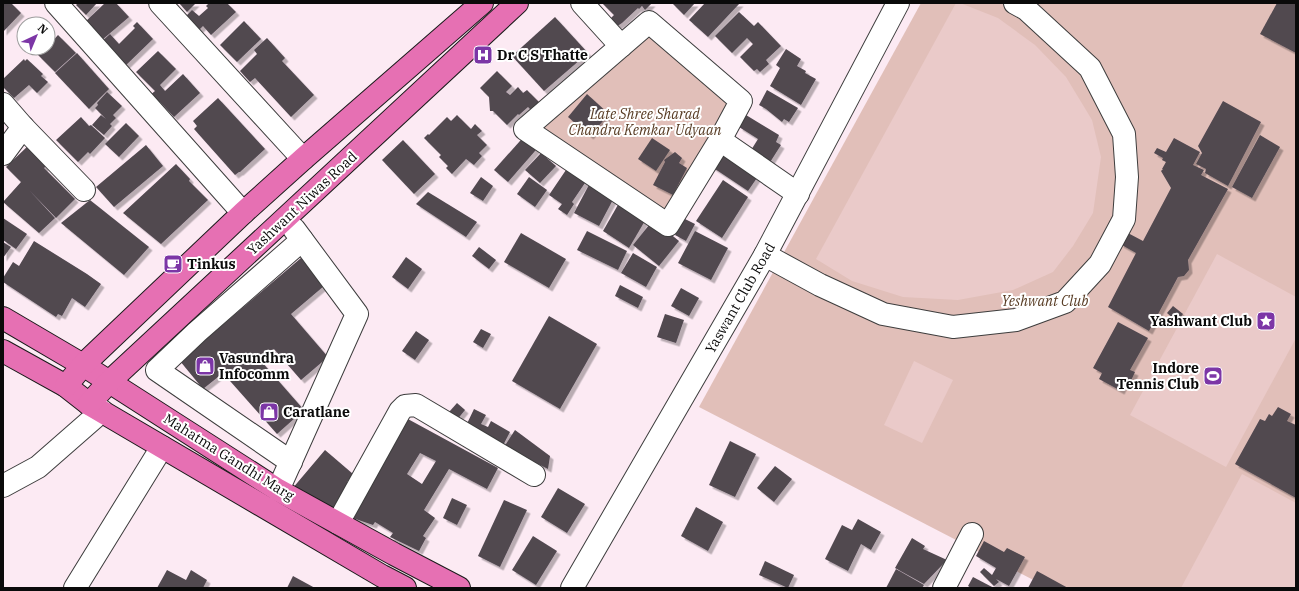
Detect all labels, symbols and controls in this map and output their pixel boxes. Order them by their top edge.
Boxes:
north arrow [16,16,56,56]
text: N [35,21,51,37]
hospital icon: Dr C S Thatte [472,44,494,66]
place label: Dr C S Thatte [497,46,588,64]
park label: Late Shree Sharad Chandra Kemkar Udyaan [568,105,722,139]
street label: Yashwant Niwas Road [243,147,361,259]
street label: Yaswant Club Road [701,239,779,357]
cafe icon: Tinkus [162,253,184,275]
place label: Tinkus [187,255,236,273]
park label: Yeshwant Club [1002,292,1088,310]
place icon: Yashwant Club [1255,310,1277,332]
place label: Yashwant Club [1150,312,1252,330]
place label: Vasundhra Infocomm [219,349,294,383]
shop icon: Vasundhra Infocomm [194,355,216,377]
place label: Indore Tennis Club [1116,359,1199,393]
sports icon: Indore Tennis Club [1202,365,1224,387]
shop icon: Caratlane [258,401,280,423]
place label: Caratlane [283,403,350,421]
street label: Mahatma Gandhi Marg [160,409,298,505]

